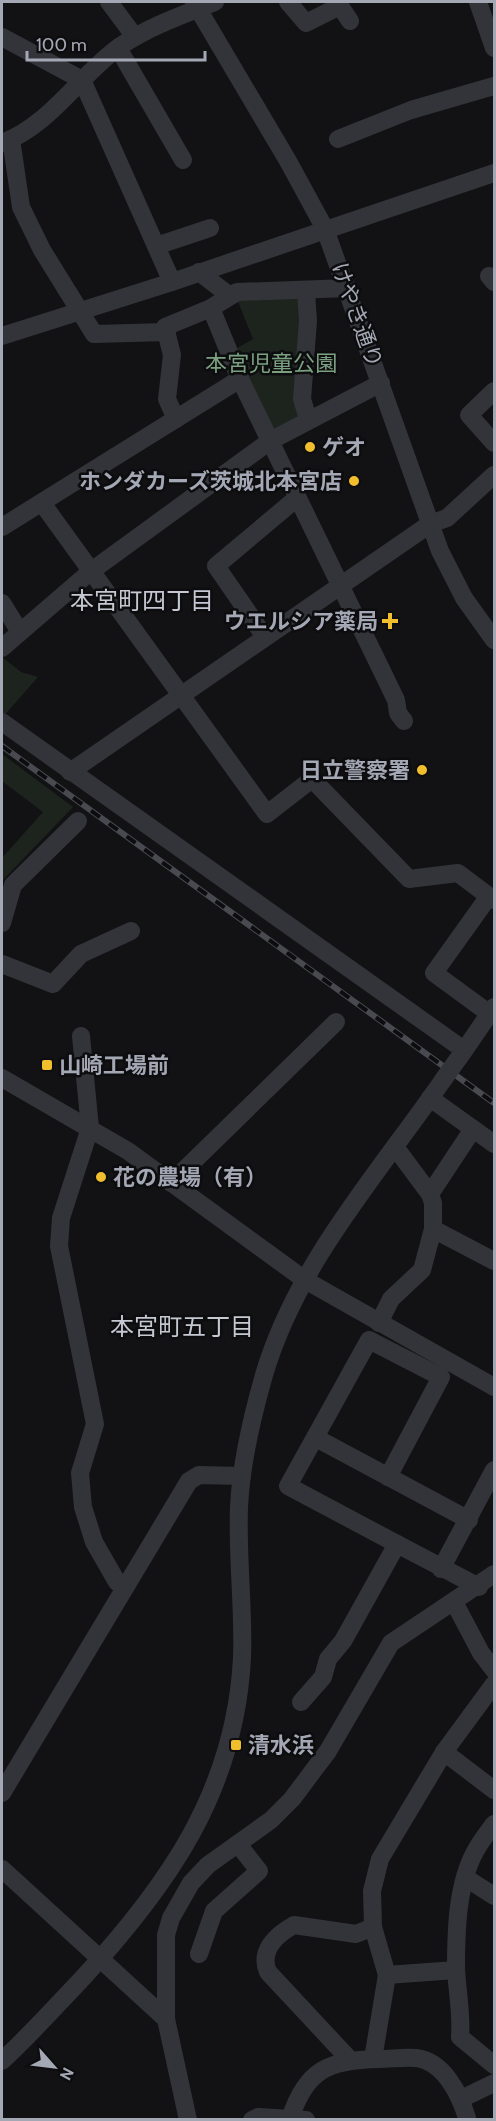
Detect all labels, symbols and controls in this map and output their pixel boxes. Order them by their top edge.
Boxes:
scale bar [27,24,206,62]
text: 100 m [36,34,87,56]
street label: けやき通り [326,259,388,371]
park label: 本宮児童公園 [205,350,337,377]
place label: ゲオ [322,434,366,461]
marker: ゲオ [303,440,317,454]
place label: ホンダカーズ茨城北本宮店 [79,468,342,495]
marker: ホンダカーズ茨城北本宮店 [347,474,361,488]
district label: 本宮町四丁目 [70,586,214,615]
place label: ウエルシア薬局 [224,608,378,635]
marker: ウエルシア薬局 [383,614,397,628]
place label: 日立警察署 [300,757,410,784]
marker: 日立警察署 [415,763,429,777]
place label: 山崎工場前 [59,1052,169,1079]
marker: 山崎工場前 [40,1058,54,1072]
place label: 花の農場（有） [113,1164,267,1191]
marker: 花の農場（有） [94,1170,108,1184]
district label: 本宮町五丁目 [110,1312,254,1341]
place label: 清水浜 [248,1732,314,1759]
marker: 清水浜 [229,1738,243,1752]
north arrow [24,2037,84,2097]
text: N [56,2064,78,2083]

